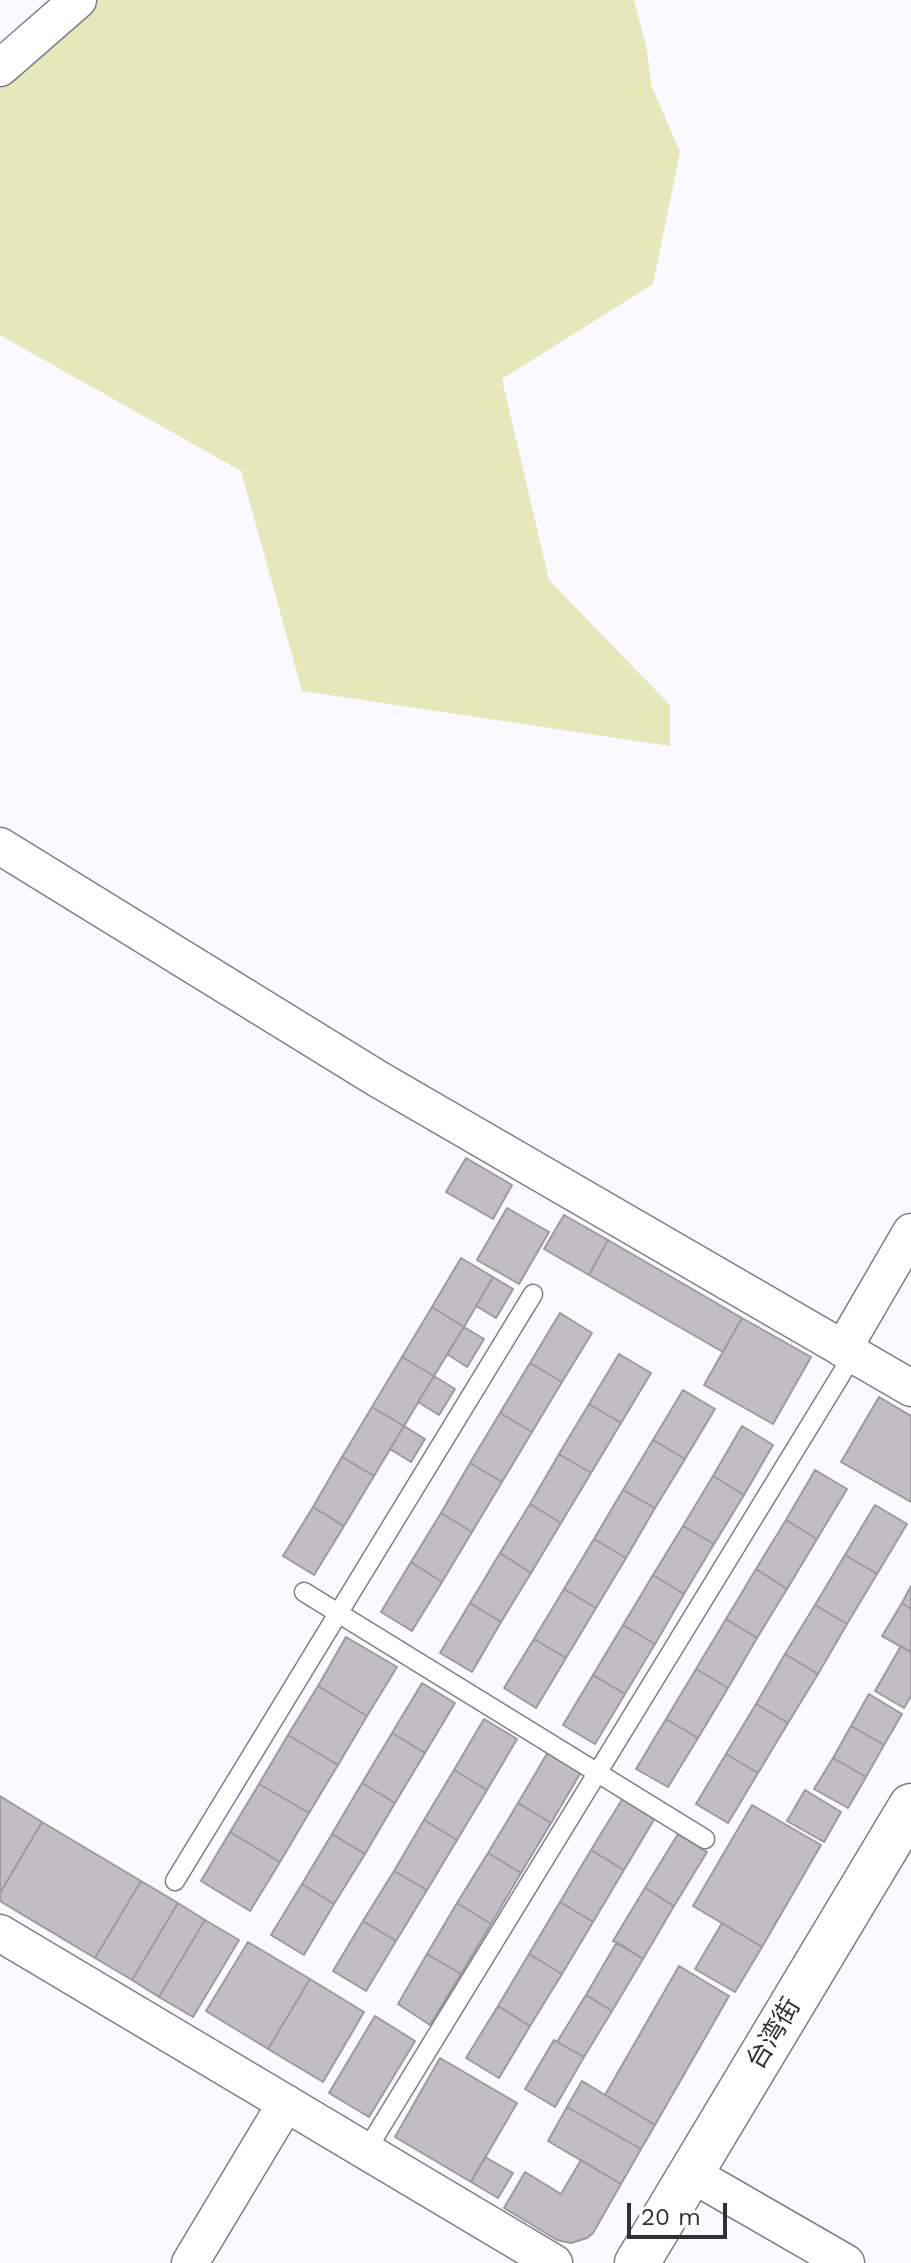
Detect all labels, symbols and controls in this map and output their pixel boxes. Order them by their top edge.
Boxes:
street label: 台湾街 [741,1993,807,2075]
scale bar [631,2187,731,2237]
text: 20 m [641,2203,701,2231]

